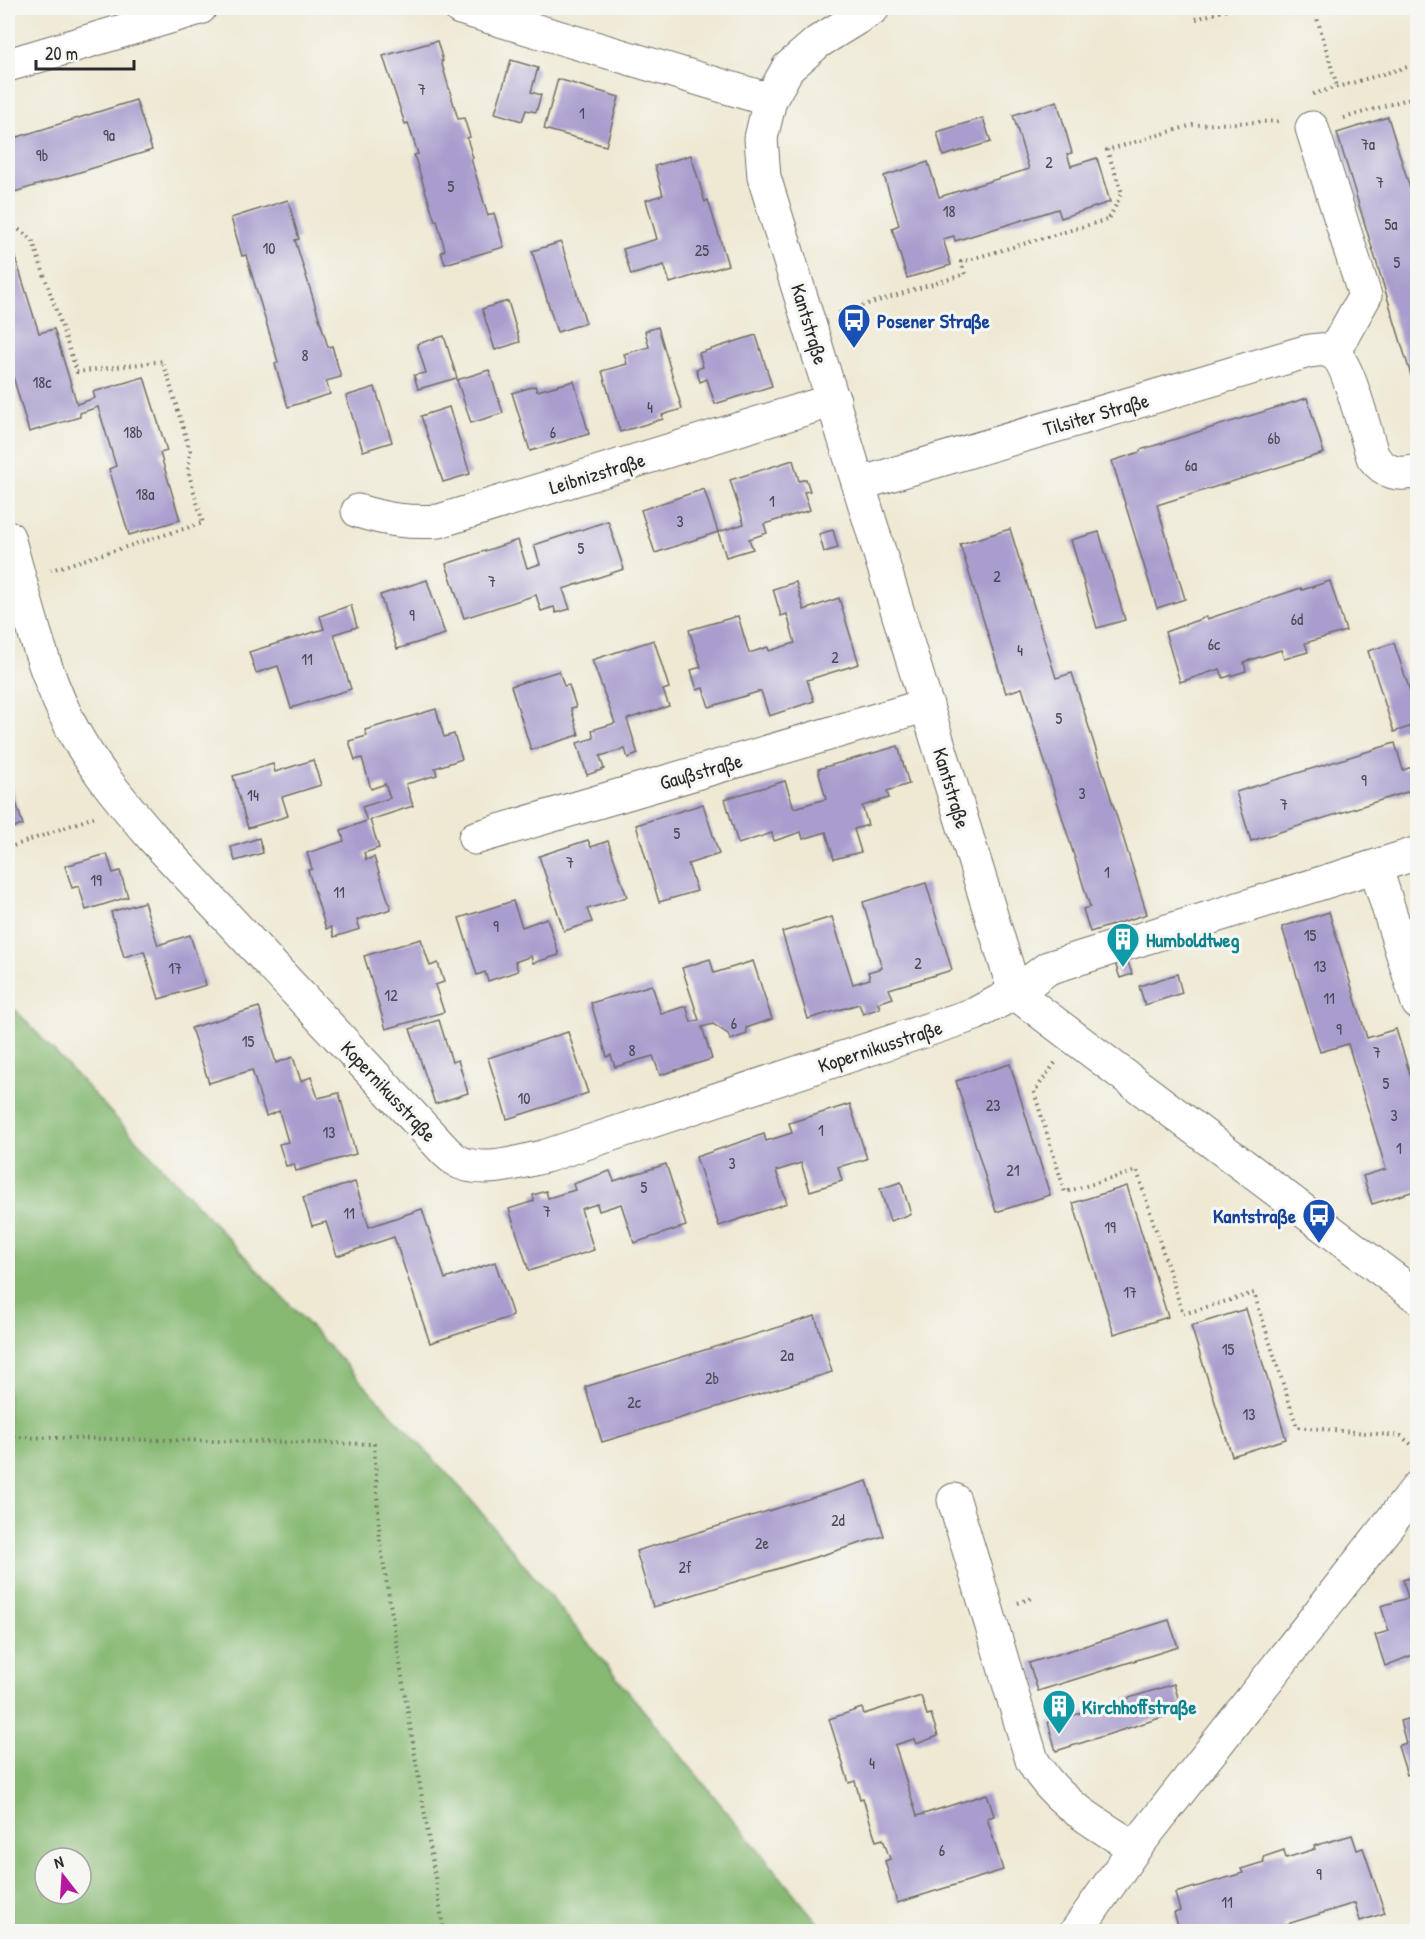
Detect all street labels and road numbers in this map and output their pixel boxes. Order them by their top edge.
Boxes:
street label: Kantstraße [785,280,835,368]
street label: Tilsiter Straße [1040,386,1152,442]
street label: Leibnizstraße [546,446,648,500]
street label: Kantstraße [927,744,977,832]
street label: Gaußstraße [657,746,745,796]
street label: Kopernikusstraße [815,1013,946,1079]
street label: Kopernikusstraße [335,1035,443,1147]

